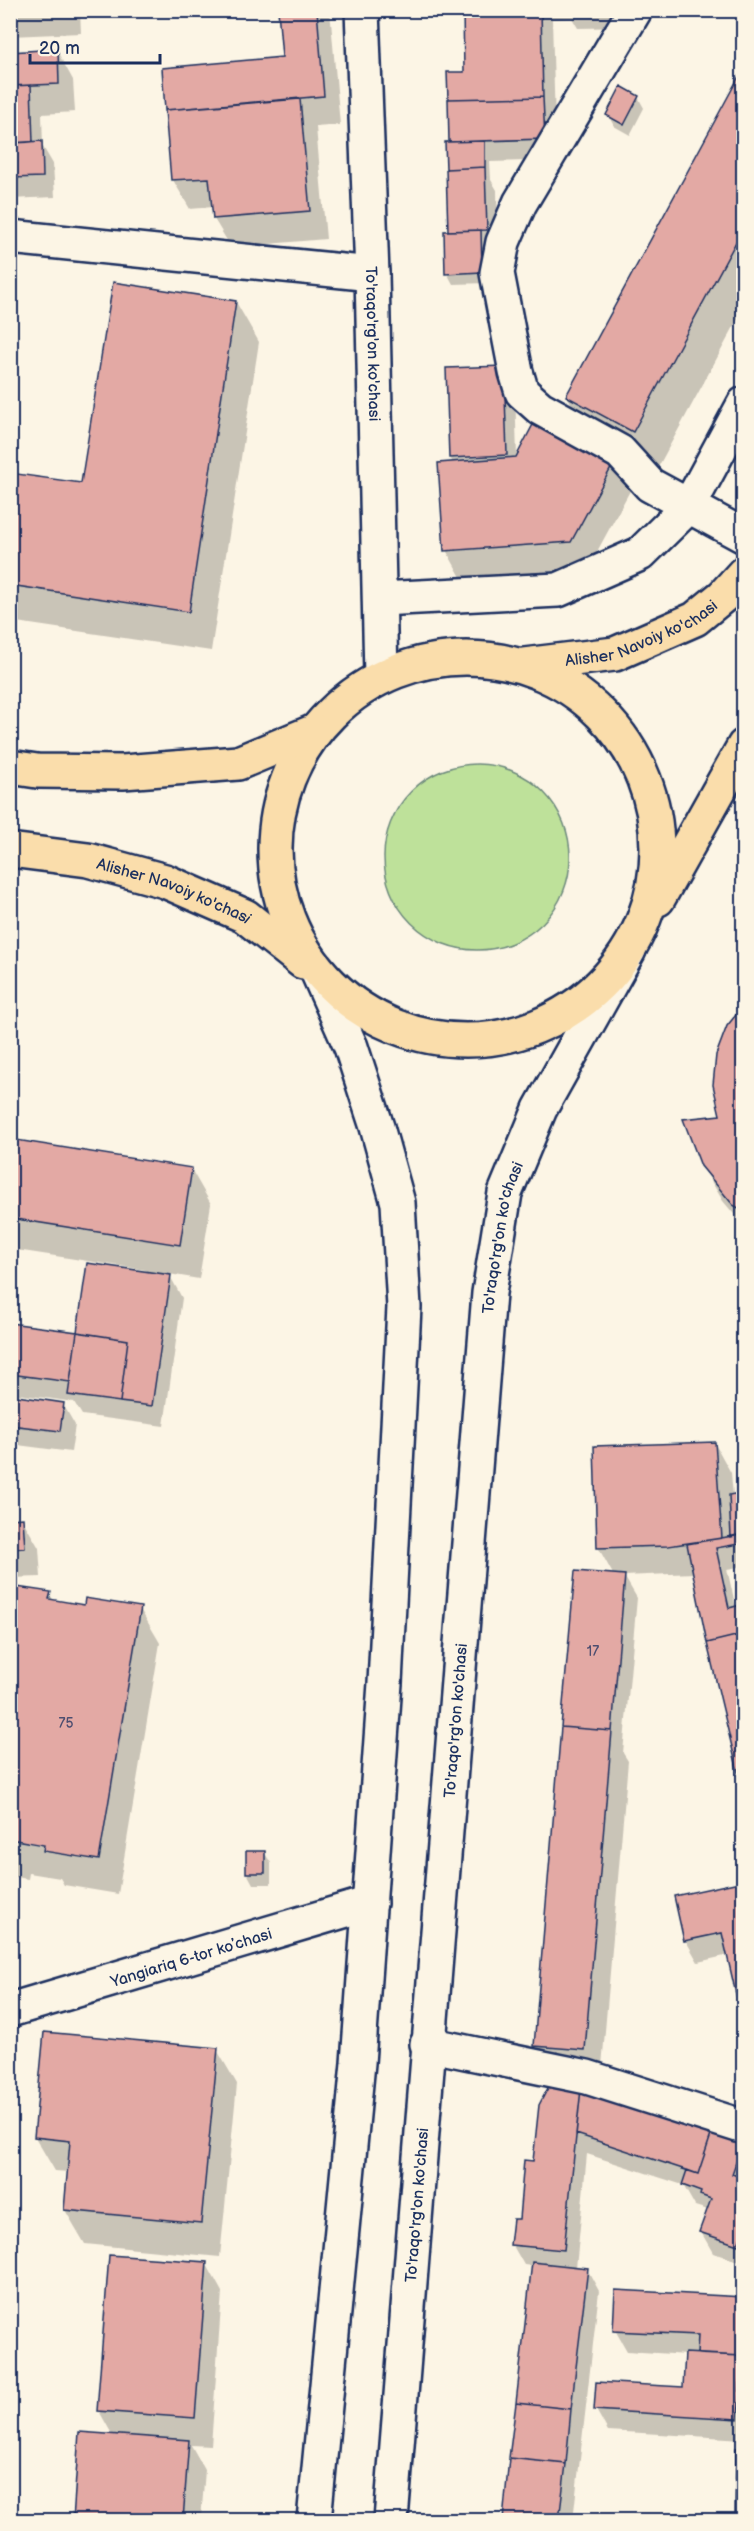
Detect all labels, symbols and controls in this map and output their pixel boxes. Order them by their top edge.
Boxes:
scale bar [30,27,160,65]
text: 20 m [39,38,80,59]
street label: To'raqo'rg'on ko'chasi [361,266,383,422]
street label: Alisher Navoiy ko'chasi [564,596,722,671]
street label: Alisher Navoiy ko'chasi [94,855,255,928]
street label: To'raqo'rg'on ko'chasi [479,1159,528,1314]
street label: To'raqo'rg'on ko'chasi [441,1643,472,1799]
house number: 17 [587,1643,599,1660]
house number: 75 [59,1715,73,1732]
street label: Yangiаriq 6-tor koʼchasi [107,1925,274,1992]
street label: To'raqo'rg'on ko'chasi [402,2127,433,2283]

